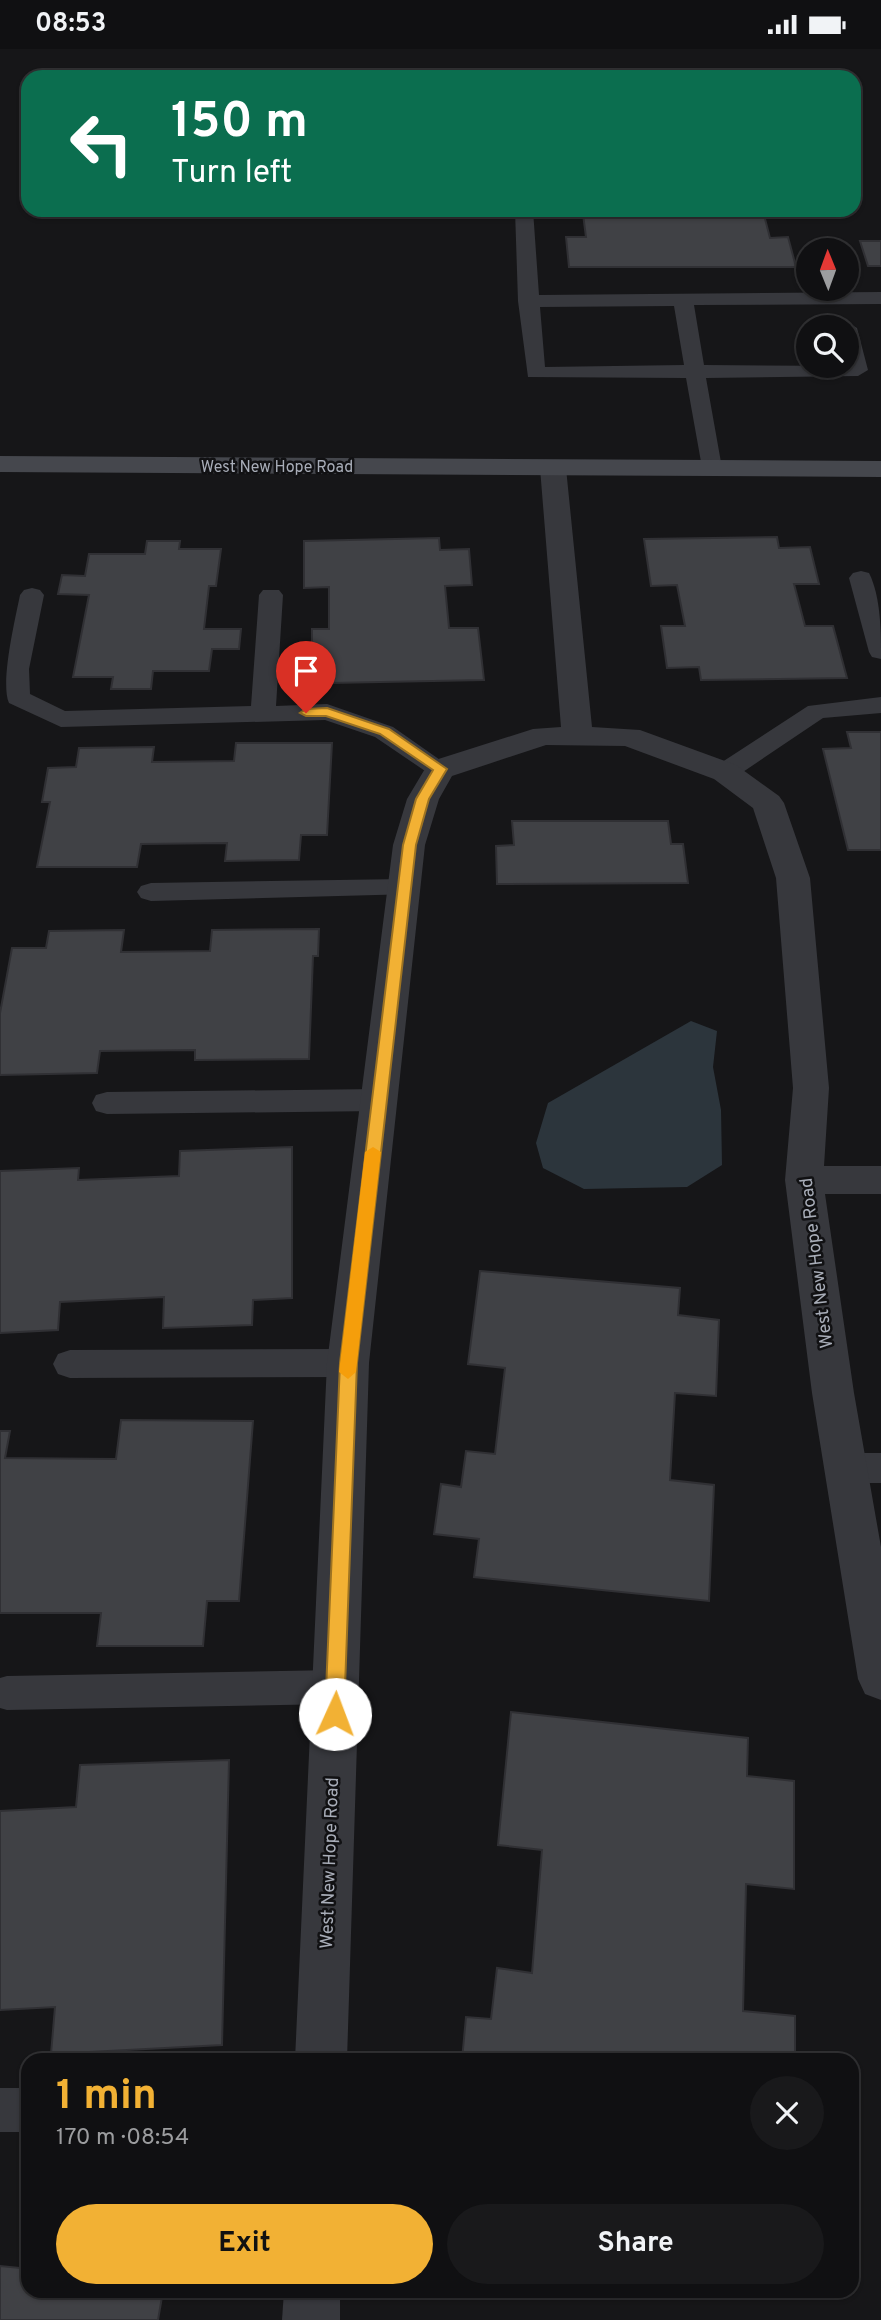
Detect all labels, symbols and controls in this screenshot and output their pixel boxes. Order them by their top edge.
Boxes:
text: 08:53 [35,8,106,41]
text: 150 m [171,93,308,155]
icon: left [56,98,147,189]
text: Turn left [171,154,292,194]
north arrow [796,238,859,301]
map controls [796,238,859,378]
button: search [796,315,859,378]
street label: West New Hope Road [201,458,353,478]
pin [276,641,336,713]
icon: arrive [287,652,325,690]
street label: West New Hope Road [796,1176,839,1349]
position arrow [298,1677,372,1751]
street label: West New Hope Road [316,1777,345,1949]
text: 1 min [56,2071,157,2124]
button: close [750,2076,824,2150]
text: 170 m · 08:54 [56,2124,189,2153]
button: Exit [56,2204,433,2284]
button: Share [447,2204,824,2284]

